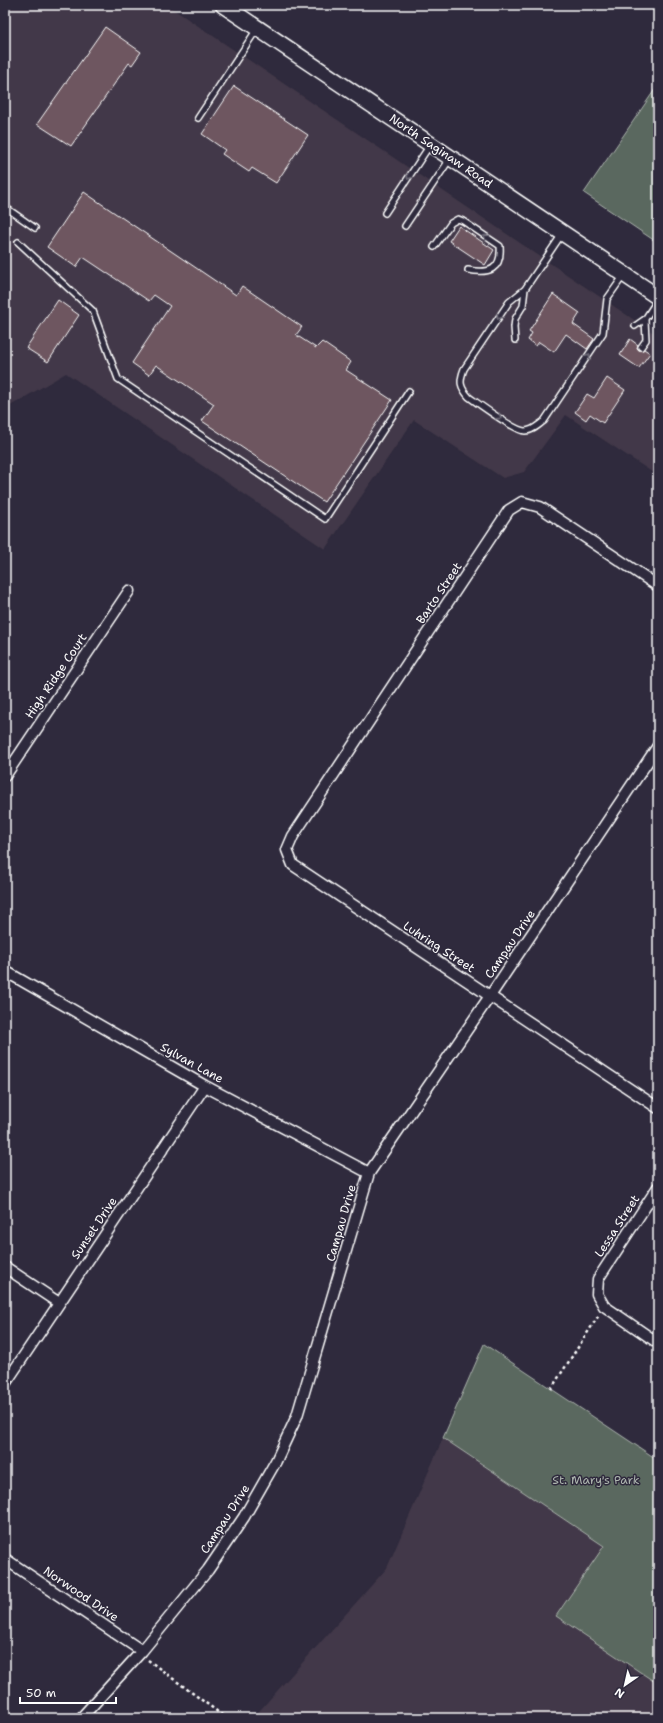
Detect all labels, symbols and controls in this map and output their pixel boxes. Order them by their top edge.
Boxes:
street label: North Saginaw Road [386,110,496,192]
one-way arrow [407,172,414,179]
one-way arrow [483,234,490,242]
one-way arrow [496,313,504,320]
one-way arrow [583,353,591,360]
one-way arrow [495,412,502,420]
street label: Barto Street [413,559,465,627]
street label: High Ridge Court [21,630,91,722]
street label: Campau Drive [481,906,539,981]
street label: Luhring Street [400,918,478,976]
street label: Sylvan Lane [158,1039,227,1087]
street label: Campau Drive [322,1182,360,1263]
street label: Lessa Street [591,1192,643,1260]
street label: Sunset Drive [67,1194,121,1262]
park label: St. Mary's Park [552,1472,640,1488]
street label: Campau Drive [197,1481,253,1557]
street label: Norwood Drive [40,1563,122,1625]
north arrow [605,1665,645,1705]
scale bar [20,1679,116,1705]
text: N [612,1684,627,1702]
text: 50 m [26,1685,56,1701]

